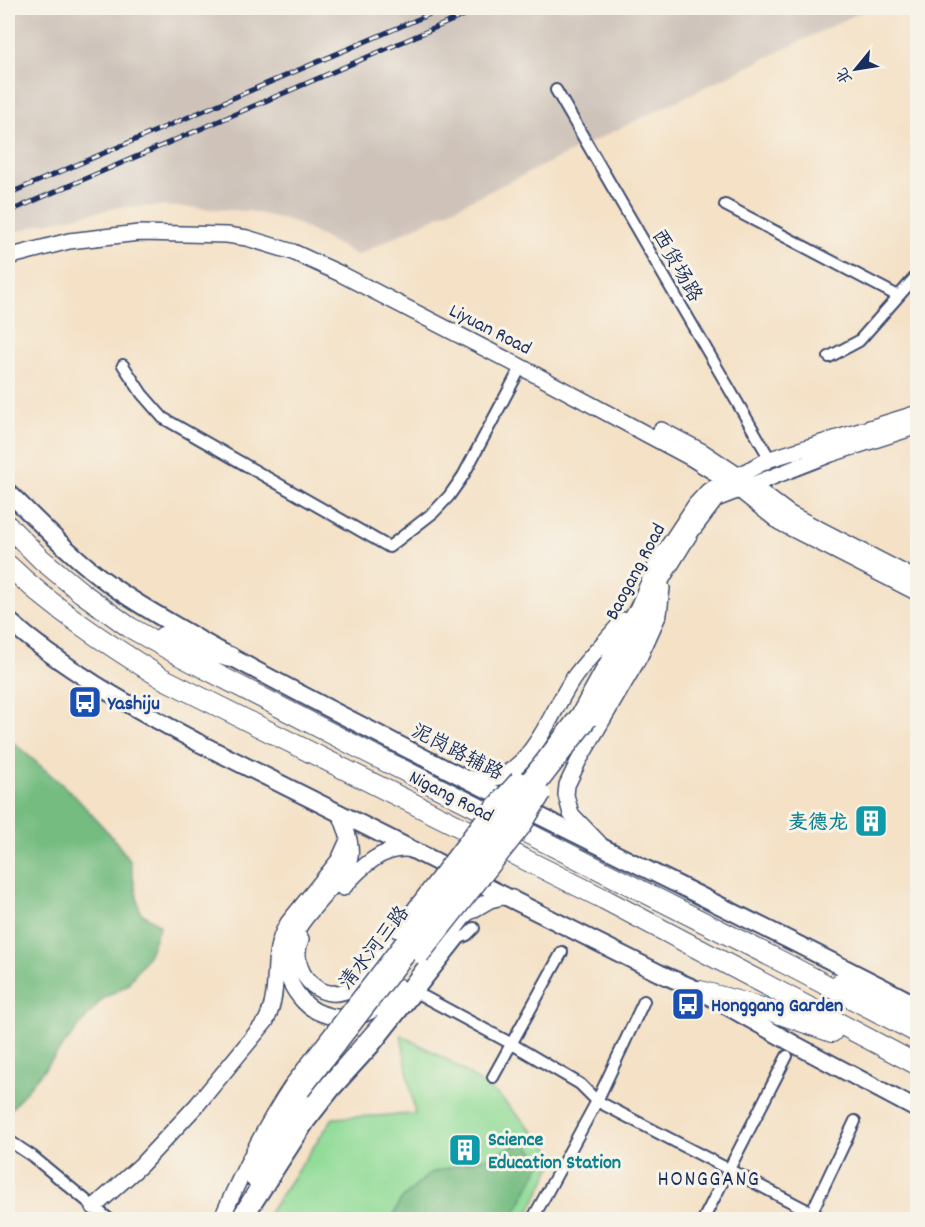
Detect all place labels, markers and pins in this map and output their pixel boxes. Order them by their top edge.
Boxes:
bus stop icon: Yashiju [67,684,103,720]
place label: Yashiju [107,691,160,719]
building icon: 麦德龙 [853,803,889,839]
place label: 麦德龙 [788,810,848,838]
bus stop icon: Honggang Garden [670,986,706,1022]
place label: Honggang Garden [711,993,843,1021]
place label: Science Education Station [488,1127,621,1178]
building icon: Science Education Station [447,1132,483,1168]

